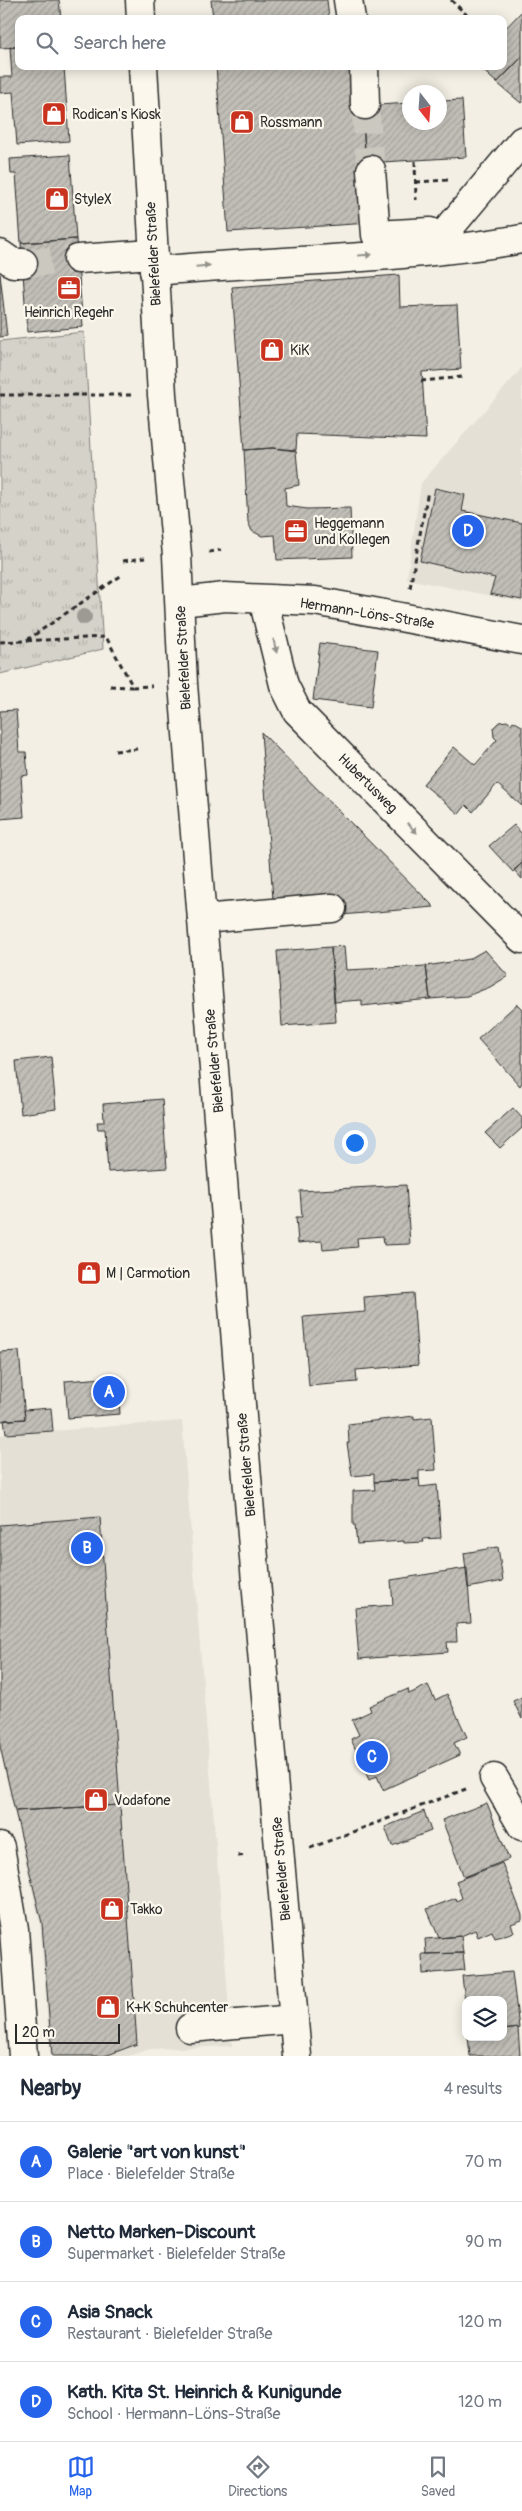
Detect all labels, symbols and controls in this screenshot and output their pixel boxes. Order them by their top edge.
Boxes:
search box [15,15,507,70]
icon: search [33,29,61,57]
text: Search here [73,31,166,55]
north arrow [402,85,447,130]
shop icon: Rodican's Kiosk [41,101,67,127]
place label: Rodican's Kiosk [72,106,161,123]
shop icon: Rossmann [229,109,255,135]
place label: Rossmann [260,114,323,131]
shop icon: StyleX [44,186,70,212]
place label: StyleX [74,191,112,208]
street label: Bielefelder Straße [142,201,165,307]
one-way arrow [357,251,373,259]
one-way arrow [195,262,211,270]
office icon: Heinrich Regehr [56,275,82,301]
place label: Heinrich Regehr [24,304,114,321]
shop icon: KiK [259,337,285,363]
place label: KiK [290,342,310,359]
pin: D [452,512,484,550]
place label: Heggemann und Kollegen [314,515,390,548]
office icon: Heggemann und Kollegen [283,518,309,544]
street label: Hermann-Löns-Straße [299,594,435,633]
street label: Bielefelder Straße [172,605,195,711]
one-way arrow [271,639,279,654]
street label: Hubertusweg [334,750,401,817]
one-way arrow [406,821,418,833]
street label: Bielefelder Straße [201,1008,228,1114]
your location [342,1130,368,1156]
shop icon: M | Carmotion [76,1260,102,1286]
place label: M | Carmotion [106,1265,190,1282]
pin: A [93,1373,125,1411]
street label: Bielefelder Straße [233,1412,260,1518]
pin: B [71,1529,103,1567]
pin: C [356,1738,388,1776]
shop icon: Vodafone [83,1787,109,1813]
place label: Vodafone [114,1792,170,1809]
street label: Bielefelder Straße [268,1816,295,1922]
shop icon: Takko [99,1896,125,1922]
place label: Takko [130,1901,163,1918]
shop icon: K+K Schuhcenter [95,1994,121,2020]
map controls [462,1996,507,2041]
button: layers [462,1996,507,2041]
place label: K+K Schuhcenter [126,1999,228,2016]
scale bar [15,2021,120,2044]
text: 20 m [22,2024,55,2041]
text: Nearby [20,2075,81,2102]
text: 4 results [444,2079,502,2099]
text: Galerie "art von kunst" [67,2140,246,2164]
text: A [31,2152,41,2172]
text: 70 m [465,2152,502,2172]
text: Place · Bielefelder Straße [67,2164,235,2184]
text: Netto Marken-Discount [67,2220,255,2244]
text: B [31,2232,41,2252]
text: 90 m [465,2232,502,2252]
text: Supermarket · Bielefelder Straße [67,2244,285,2264]
text: Asia Snack [67,2300,152,2324]
text: C [31,2312,41,2332]
text: 120 m [458,2312,502,2332]
text: Restaurant · Bielefelder Straße [67,2324,272,2344]
text: Kath. Kita St. Heinrich & Kunigunde [67,2380,341,2404]
text: D [31,2392,41,2412]
text: 120 m [458,2392,502,2412]
text: School · Hermann-Löns-Straße [67,2404,280,2424]
tab: Map [67,2453,95,2500]
tab: Directions [228,2453,287,2500]
tab: Saved [421,2453,455,2500]

